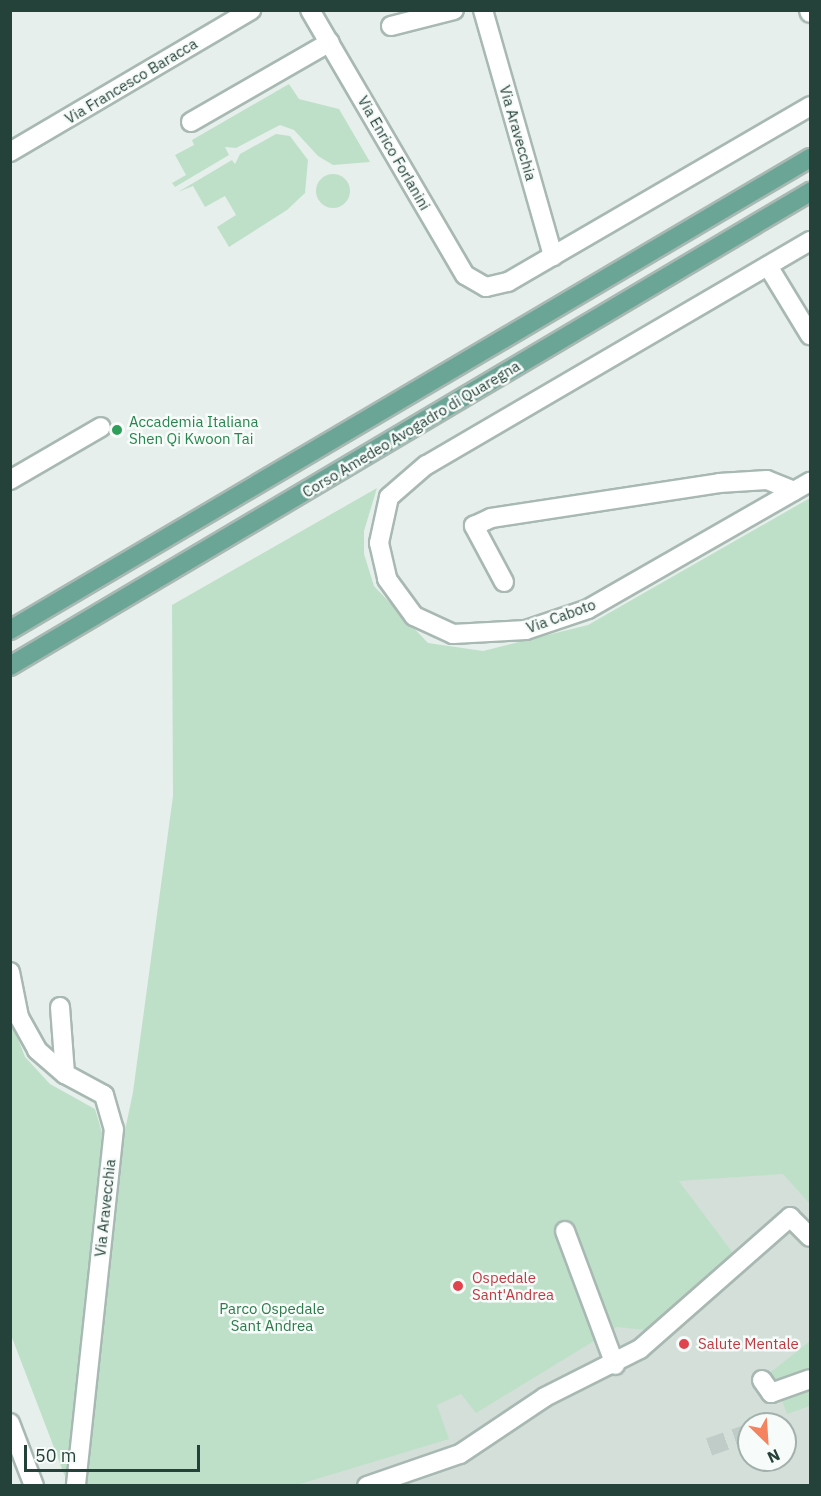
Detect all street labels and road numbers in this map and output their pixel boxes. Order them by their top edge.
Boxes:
street label: Via Francesco Baracca [62,34,200,128]
street label: Via Aravecchia [496,83,540,183]
street label: Via Enrico Forlanini [354,93,434,213]
street label: Corso Amedeo Avogadro di Quaregna [299,357,523,501]
street label: Via Caboto [524,595,598,637]
street label: Via Aravecchia [91,1158,119,1258]

